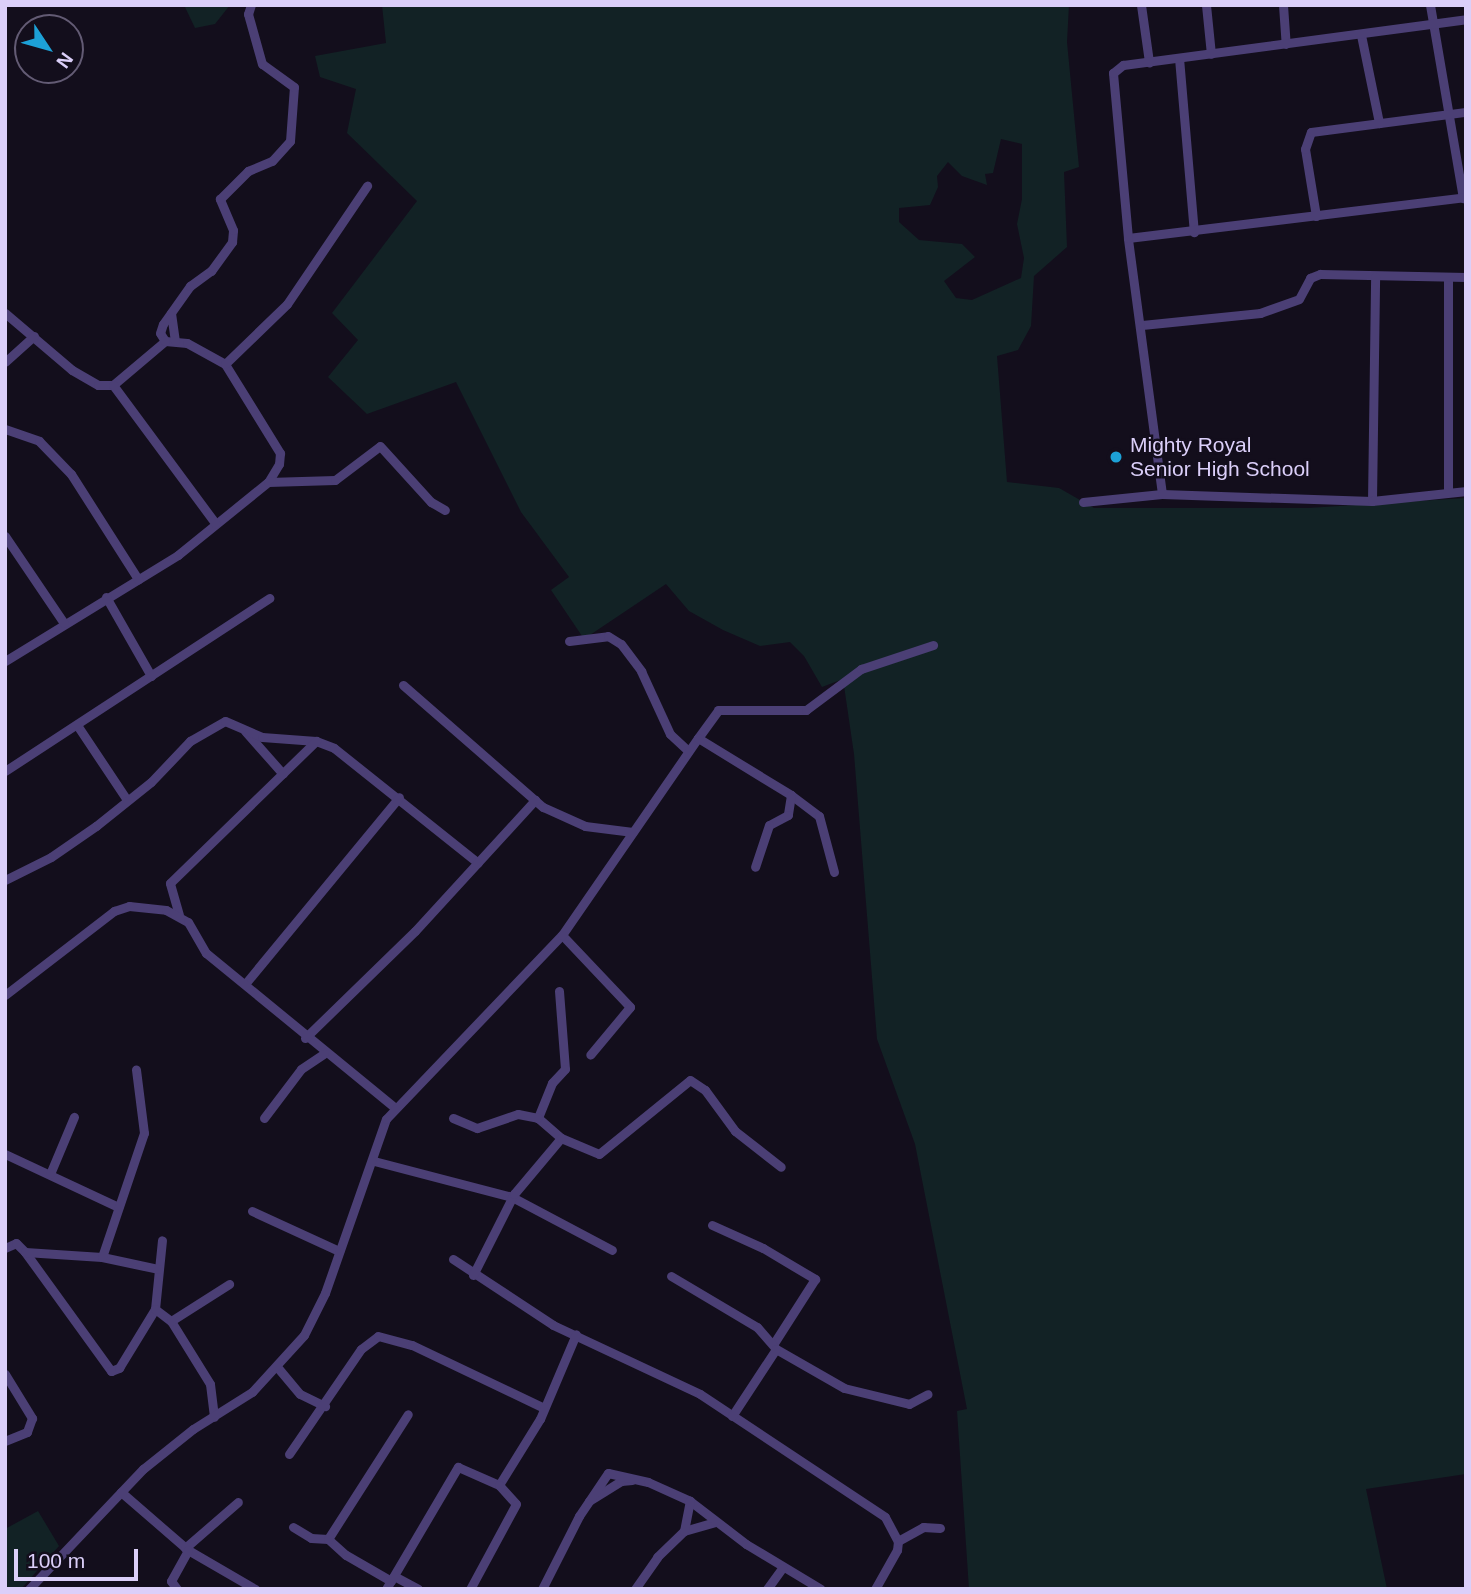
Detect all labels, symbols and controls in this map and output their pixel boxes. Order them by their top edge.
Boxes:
north arrow [14,14,84,84]
text: N [52,49,77,72]
place label: Mighty Royal Senior High School [1130,432,1310,482]
marker: Mighty Royal Senior High School [1108,449,1124,465]
scale bar [18,1534,142,1578]
text: 100 m [27,1549,85,1572]

